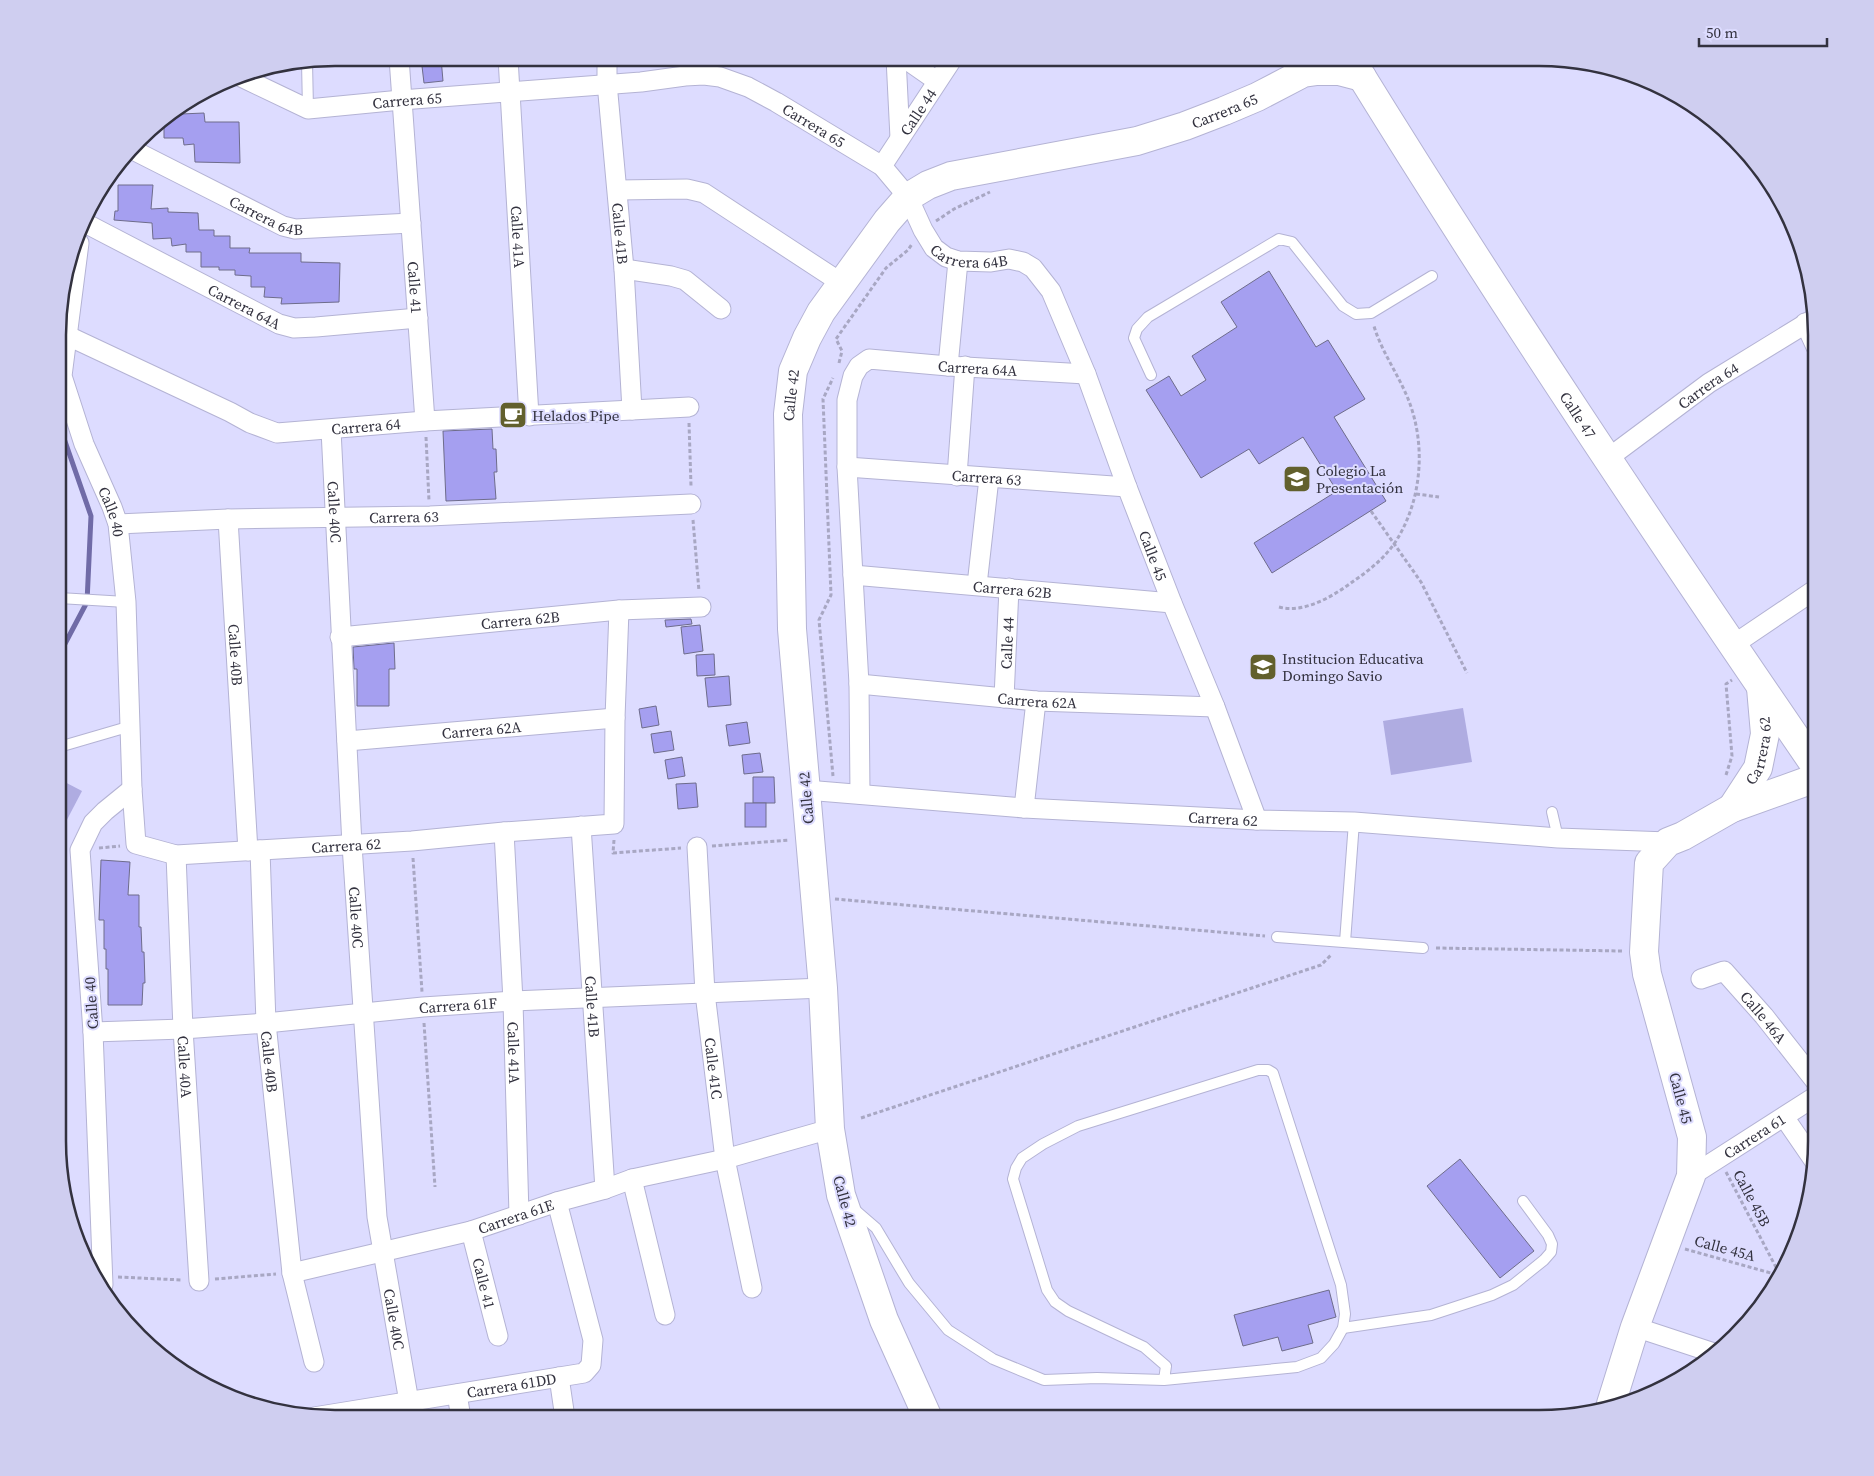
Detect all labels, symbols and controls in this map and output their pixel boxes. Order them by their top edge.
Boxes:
scale bar [1699,15,1826,47]
text: 50 m [1706,22,1738,43]
street label: Calle 44 [895,84,941,139]
street label: Carrera 65 [371,86,443,113]
street label: Carrera 65 [1188,88,1261,133]
street label: Carrera 65 [779,98,849,152]
street label: Carrera 64B [226,190,304,240]
street label: Calle 41B [607,202,634,265]
street label: Calle 41A [506,205,531,268]
street label: Carrera 64B [926,239,1009,272]
street label: Calle 41 [403,261,428,314]
street label: Carrera 64A [205,278,285,334]
street label: Carrera 64A [937,355,1018,381]
street label: Carrera 64 [1673,357,1743,414]
street label: Calle 42 [777,368,804,421]
street label: Calle 47 [1555,387,1602,442]
cafe icon: Helados Pipe [498,400,528,430]
place label: Helados Pipe [532,405,620,426]
street label: Carrera 64 [330,412,402,439]
place label: Colegio La Presentación [1316,460,1403,498]
street label: Carrera 63 [951,464,1022,490]
school or university icon: Colegio La Presentación [1282,464,1312,494]
street label: Calle 40C [323,481,347,543]
street label: Calle 40 [94,483,130,538]
street label: Carrera 63 [369,505,439,527]
street label: Calle 45 [1134,527,1173,584]
street label: Carrera 62B [972,575,1053,603]
street label: Carrera 62B [480,605,561,634]
street label: Calle 44 [995,616,1018,670]
street label: Calle 40B [224,623,249,686]
place label: Institucion Educativa Domingo Savio [1282,648,1424,686]
school or university icon: Institucion Educativa Domingo Savio [1248,652,1278,682]
street label: Carrera 62A [997,687,1077,713]
street label: Carrera 62A [441,716,522,743]
street label: Carrera 62 [1740,716,1776,788]
street label: Calle 42 [793,771,819,825]
street label: Carrera 62 [1188,806,1258,831]
street label: Carrera 62 [311,832,381,857]
street label: Calle 40C [344,886,369,949]
street label: Calle 41B [580,975,605,1038]
street label: Calle 40 [79,976,103,1030]
street label: Calle 46A [1736,986,1792,1047]
street label: Carrera 61F [418,992,498,1018]
street label: Calle 41A [503,1021,526,1084]
street label: Calle 40B [256,1030,284,1093]
street label: Calle 40A [173,1035,198,1099]
street label: Calle 41C [700,1036,728,1100]
street label: Calle 45 [1664,1070,1698,1126]
street label: Carrera 61 [1719,1108,1789,1163]
street label: Calle 45B [1728,1166,1776,1230]
street label: Calle 42 [828,1173,862,1229]
street label: Carrera 61E [475,1193,556,1238]
street label: Calle 45A [1692,1230,1758,1266]
street label: Calle 41 [468,1255,501,1311]
street label: Calle 40C [379,1287,410,1351]
street label: Carrera 61DD [465,1367,558,1402]

